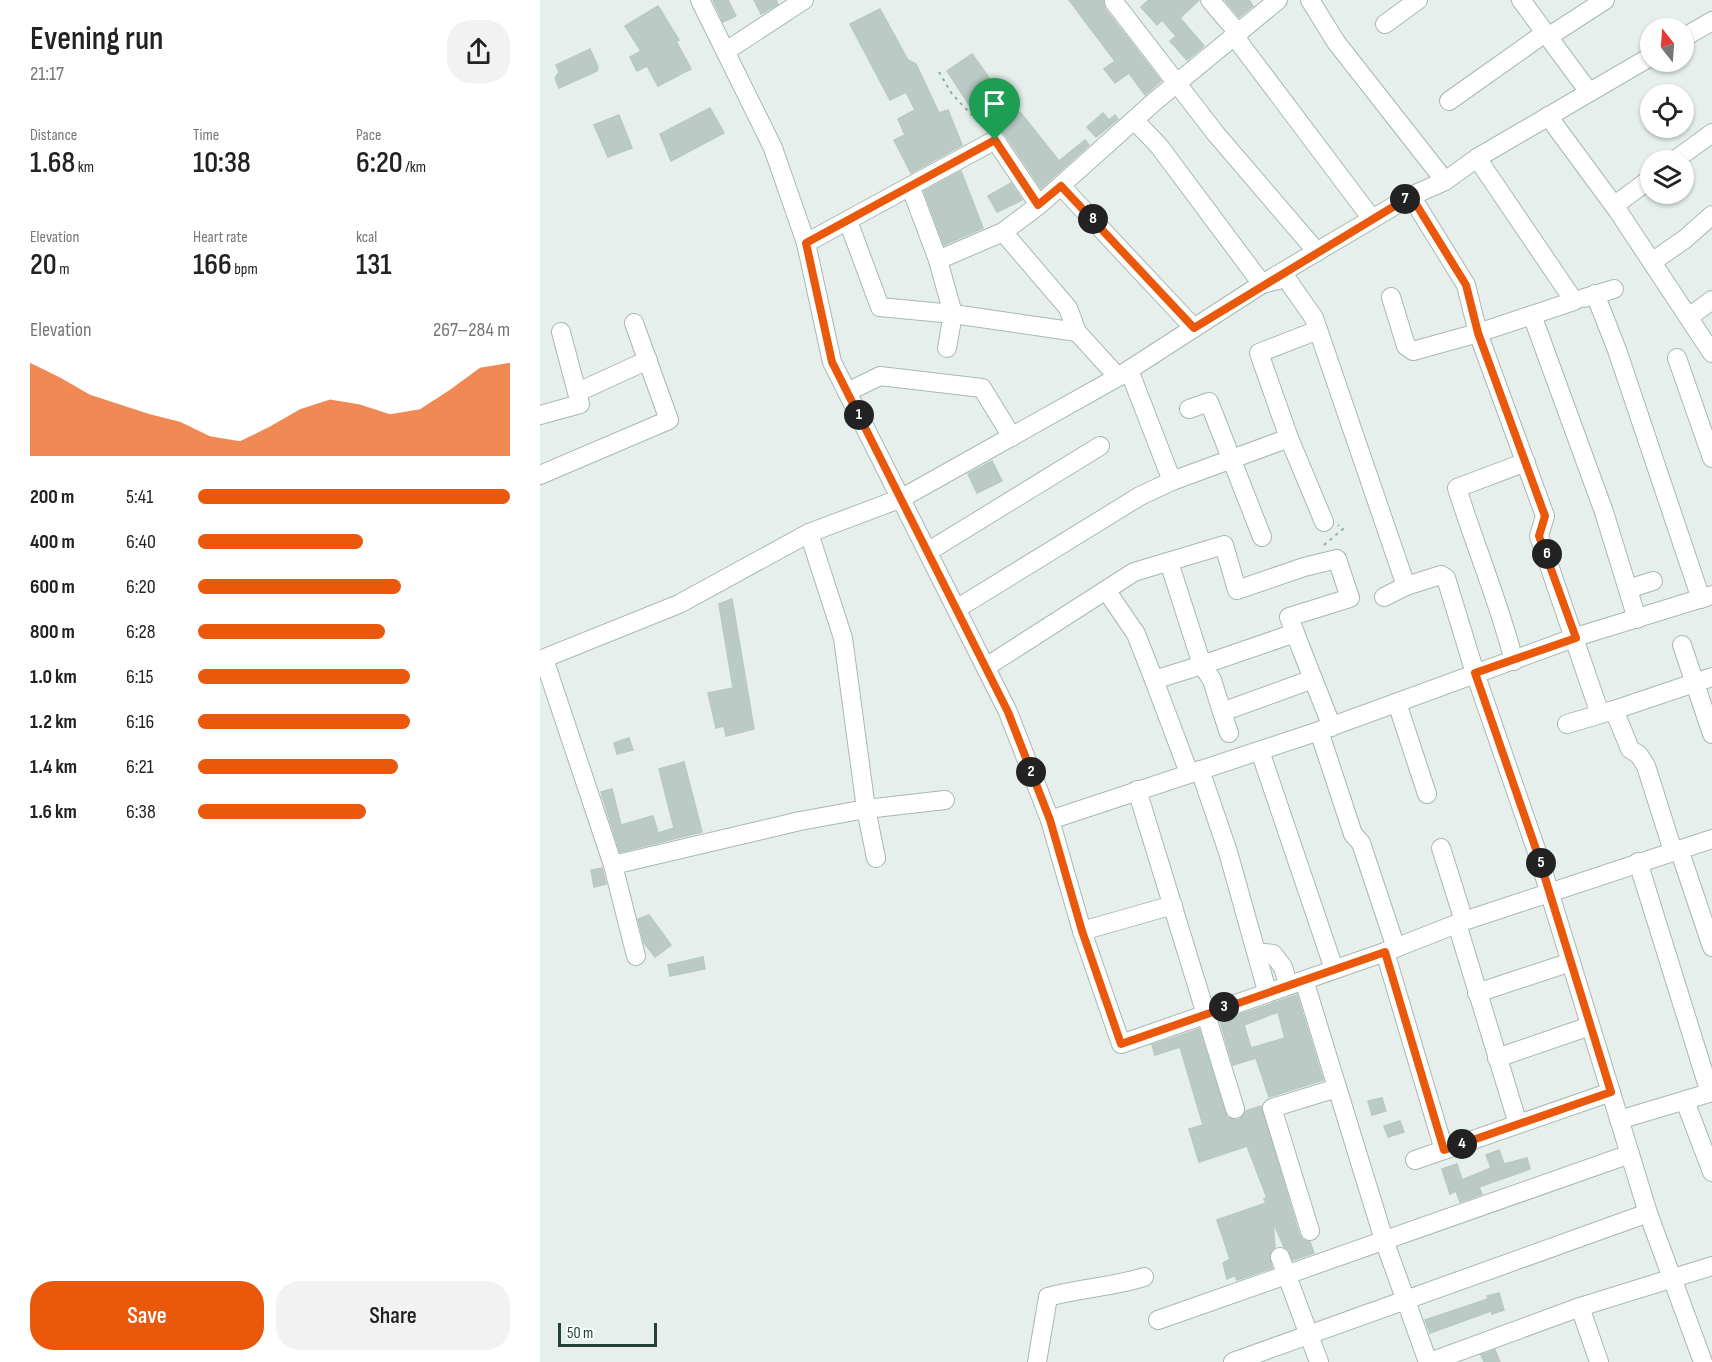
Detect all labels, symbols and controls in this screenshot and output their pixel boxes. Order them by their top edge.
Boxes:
north arrow [1640,18,1694,72]
map controls [1640,18,1694,204]
text: Evening run [30,19,164,59]
button: share [447,20,510,83]
text: 21:17 [30,62,64,86]
pin [969,78,1020,140]
button: locate [1640,84,1694,138]
icon: arrive [978,87,1011,120]
text: Distance [30,126,77,145]
text: Time [193,126,219,145]
text: Pace [356,126,381,145]
text: 1.68 [30,145,75,181]
text: 10:38 [193,145,251,181]
text: 6:20 [356,145,403,181]
button: layers [1640,150,1694,204]
text: km [75,158,94,177]
text: /km [403,158,426,177]
pin: 7 [1390,184,1420,214]
text: 7 [1402,189,1408,208]
pin: 8 [1078,204,1108,234]
text: 8 [1089,209,1097,228]
text: Elevation [30,228,79,247]
text: Heart rate [193,228,248,247]
text: kcal [356,228,377,247]
text: 20 [30,247,57,283]
text: 166 [193,247,232,283]
text: 131 [356,247,392,283]
text: m [57,260,70,279]
text: bpm [232,260,258,279]
text: Elevation [30,318,92,342]
text: 267–284 m [433,318,510,342]
pin: 1 [844,400,874,430]
text: 1 [856,405,862,424]
text: 200 m [30,485,74,509]
text: 5:41 [126,485,153,509]
text: 400 m [30,530,75,554]
text: 6:40 [126,530,156,554]
pin: 6 [1532,539,1562,569]
text: 6 [1543,544,1551,563]
text: 600 m [30,575,75,599]
text: 6:20 [126,575,156,599]
text: 800 m [30,620,75,644]
text: 6:28 [126,620,156,644]
text: 1.0 km [30,665,77,689]
text: 6:15 [126,665,154,689]
text: 1.2 km [30,710,77,734]
text: 6:16 [126,710,154,734]
text: 1.4 km [30,755,77,779]
text: 6:21 [126,755,154,779]
pin: 2 [1016,757,1046,787]
text: 2 [1027,762,1035,781]
text: 1.6 km [30,800,77,824]
text: 6:38 [126,800,156,824]
pin: 5 [1526,848,1556,878]
text: 5 [1537,853,1545,872]
pin: 3 [1209,992,1239,1022]
text: 3 [1220,997,1228,1016]
pin: 4 [1447,1129,1477,1159]
text: 4 [1458,1134,1466,1153]
button: Save [30,1281,264,1350]
button: Share [276,1281,510,1350]
scale bar [558,1320,657,1348]
text: 50 m [567,1324,593,1343]

